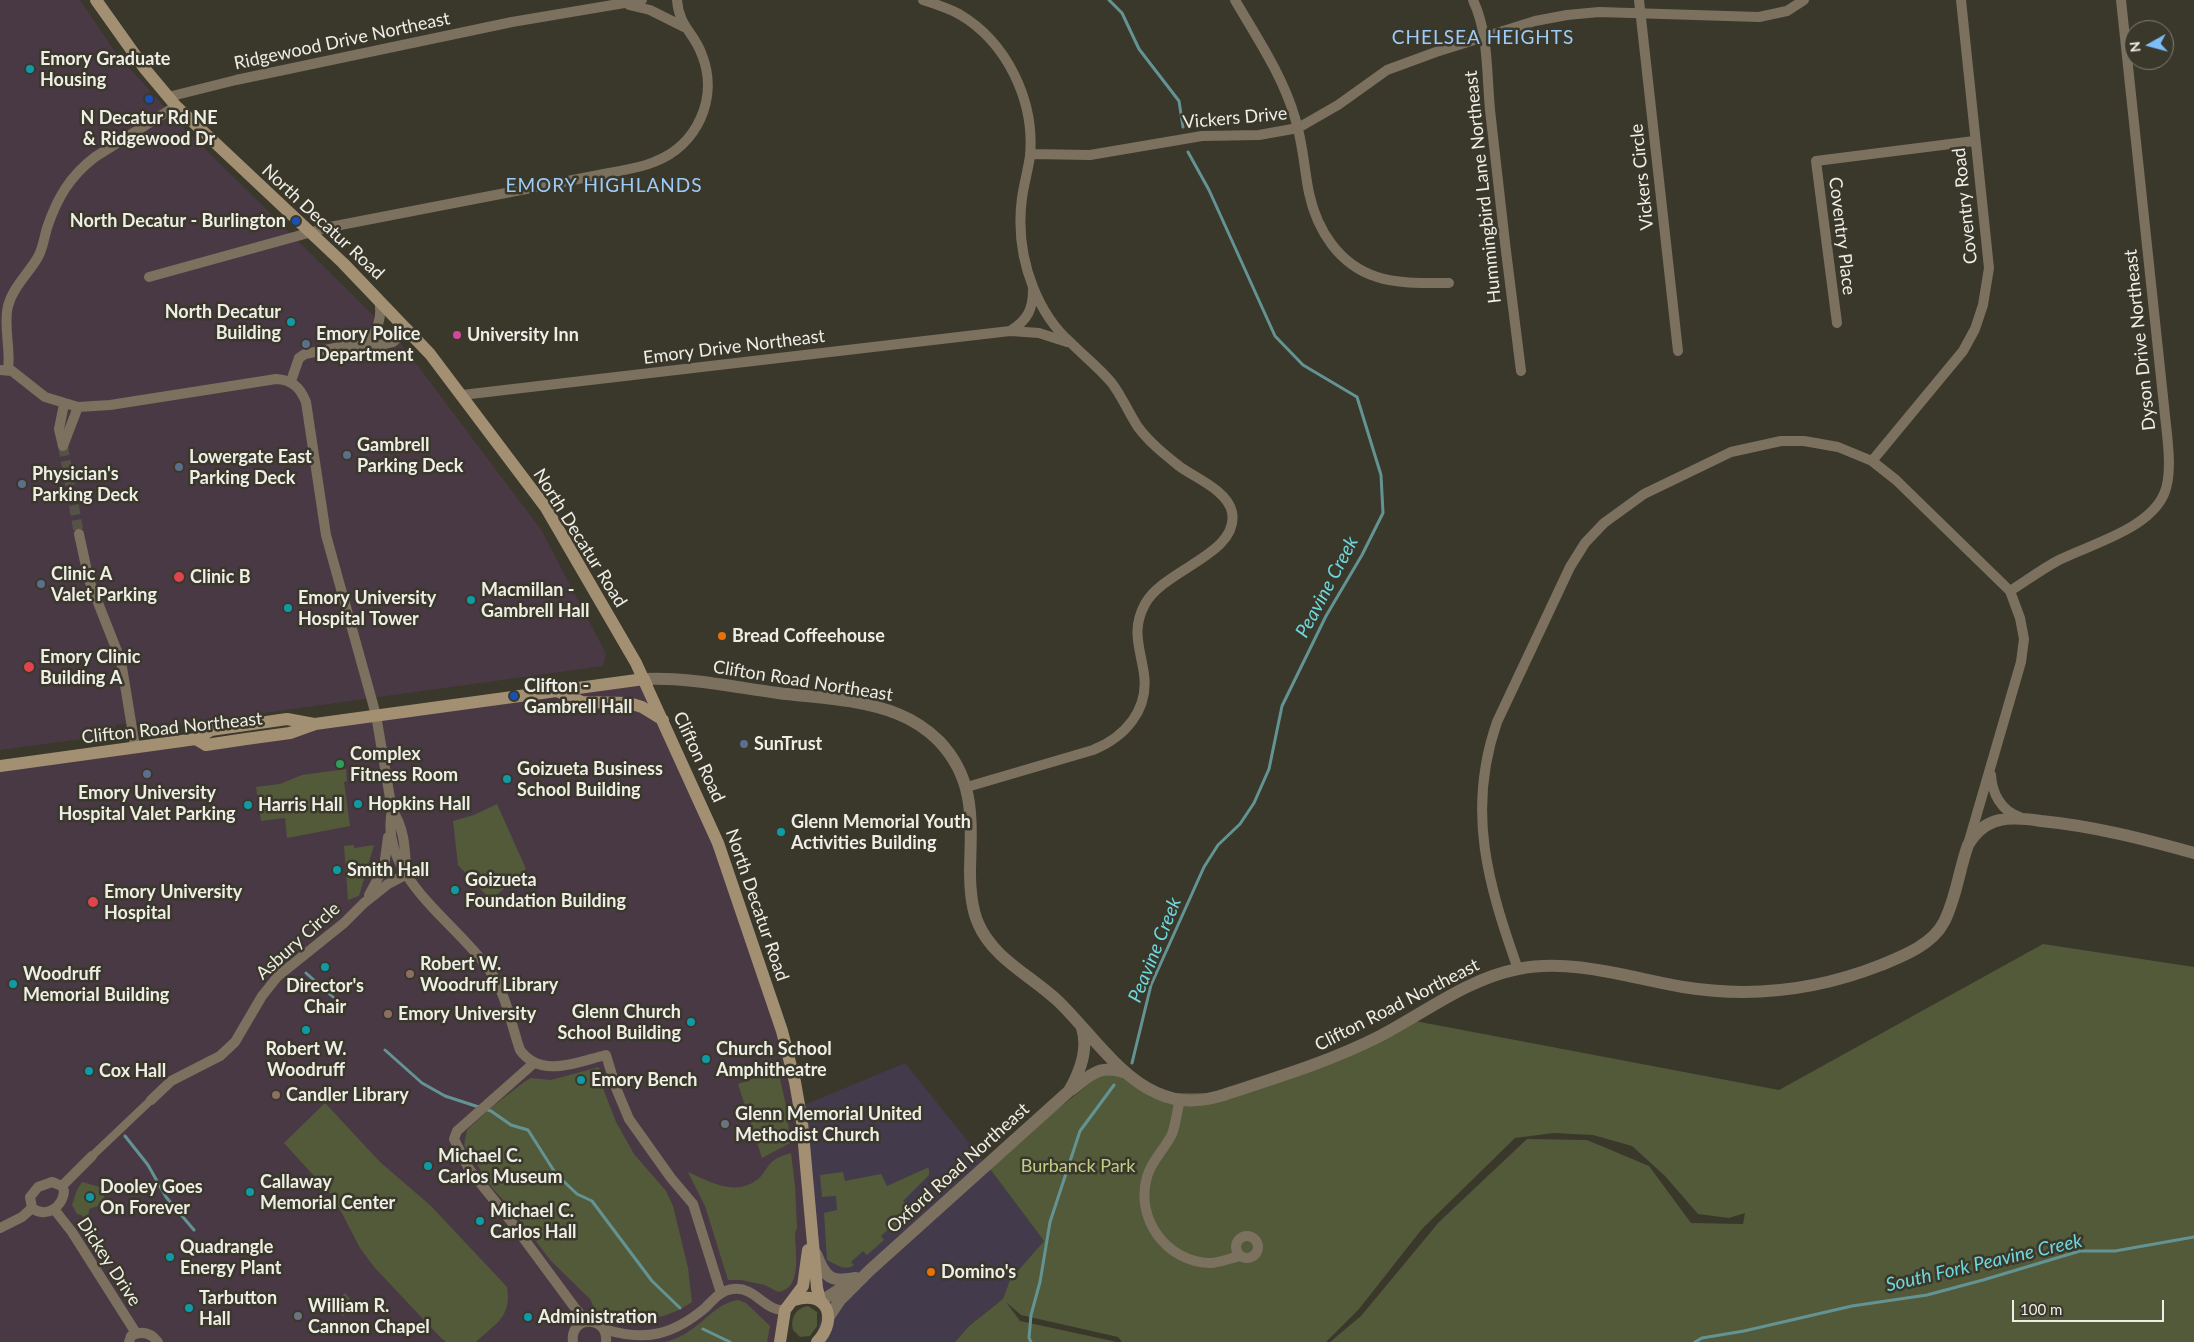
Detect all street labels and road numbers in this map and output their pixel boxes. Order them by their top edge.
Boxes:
street label: Ridgewood Drive Northeast [232,8,452,74]
street label: Hummingbird Lane Northeast [1460,70,1506,304]
street label: Vickers Drive [1182,103,1288,133]
street label: Vickers Circle [1626,123,1658,231]
street label: Coventry Road [1948,147,1982,265]
street label: North Decatur Road [257,160,389,284]
street label: Coventry Place [1824,176,1860,296]
street label: Dyson Drive Northeast [2120,248,2160,432]
street label: Emory Drive Northeast [642,325,826,369]
street label: North Decatur Road [529,465,631,611]
street label: Clifton Road Northeast [712,656,894,706]
street label: Clifton Road Northeast [81,708,263,748]
street label: Clifton Road [669,708,729,806]
street label: North Decatur Road [721,826,793,984]
street label: Asbury Circle [252,898,344,984]
street label: Clifton Road Northeast [1311,954,1483,1056]
street label: Oxford Road Northeast [882,1098,1034,1238]
street label: Dickey Drive [72,1214,146,1310]

